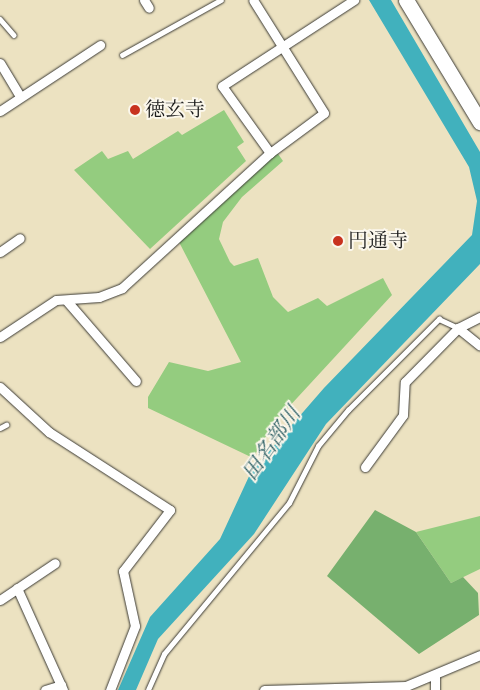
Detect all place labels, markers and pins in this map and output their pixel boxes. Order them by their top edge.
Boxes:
place label: 徳玄寺 [145,98,205,122]
marker: 徳玄寺 [129,104,141,116]
place label: 円通寺 [348,229,408,253]
marker: 円通寺 [332,235,344,247]

